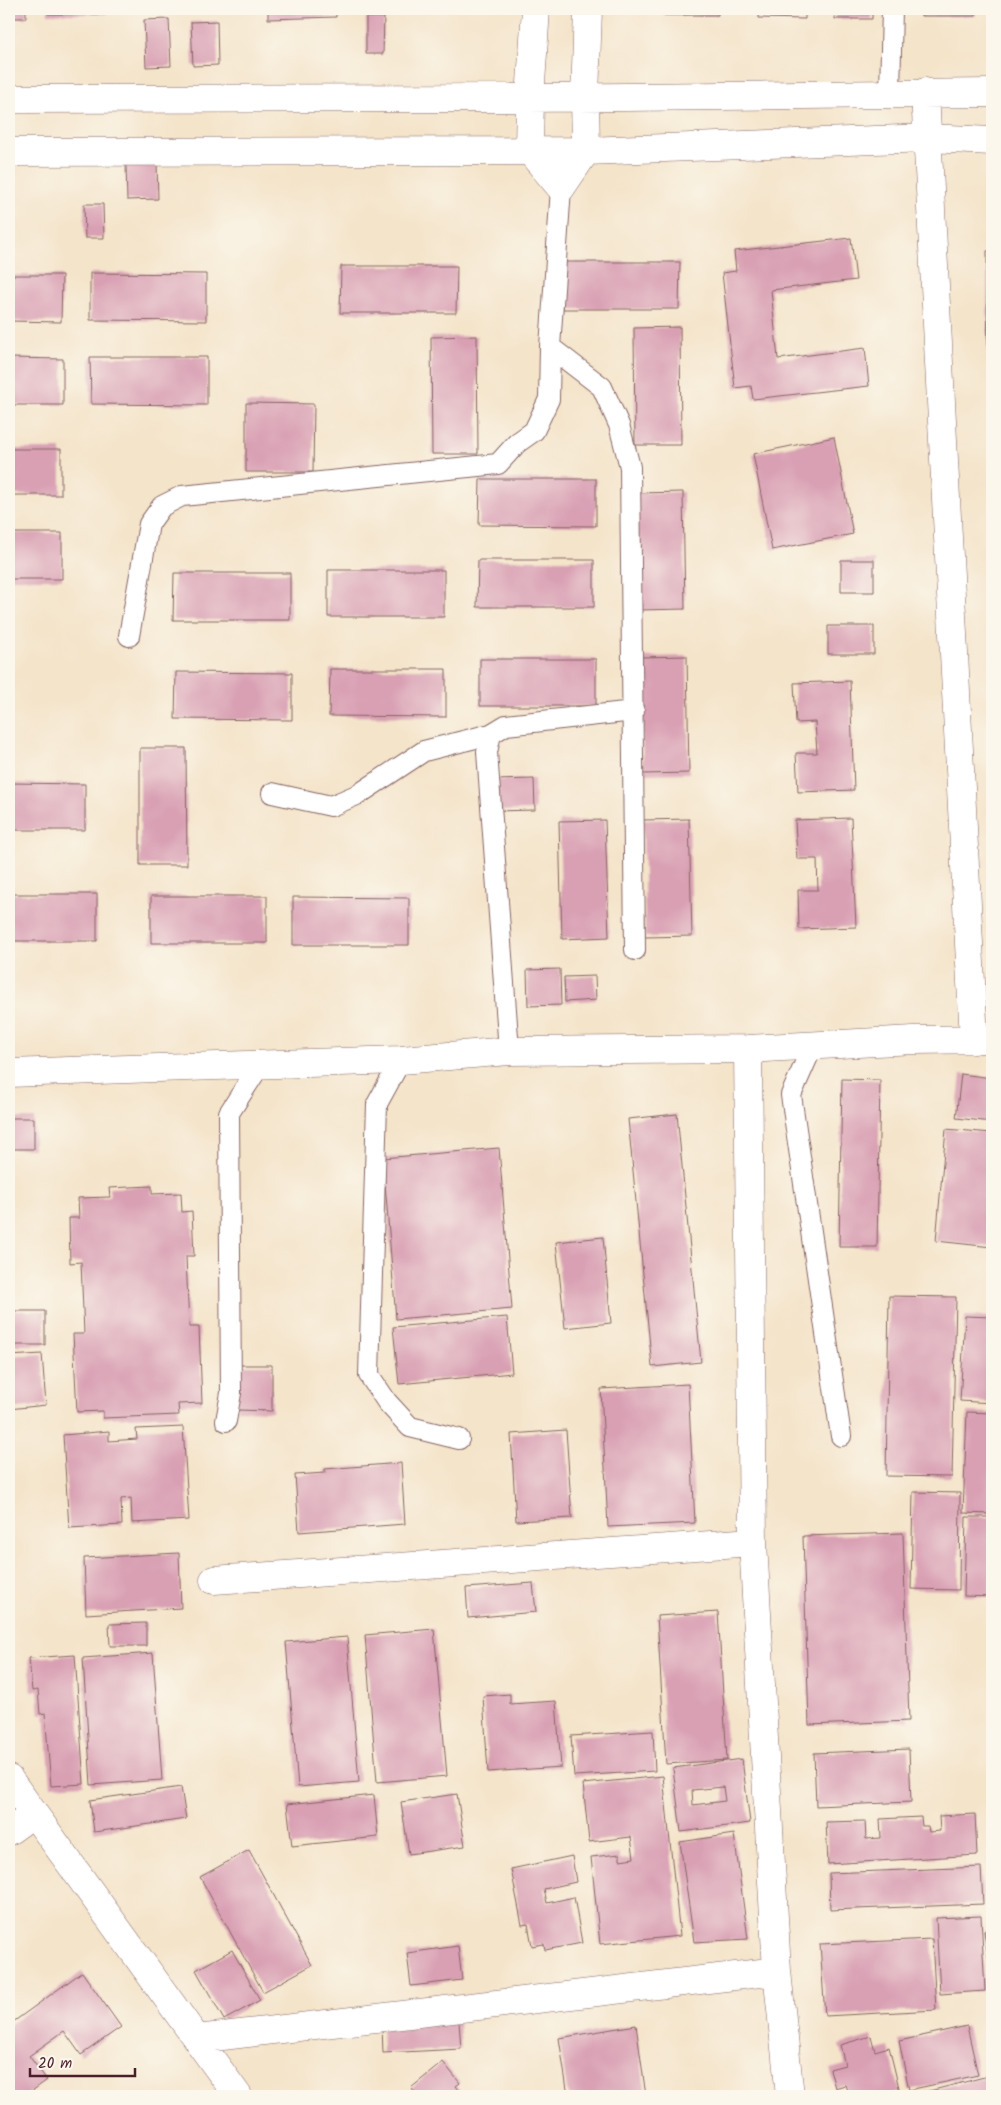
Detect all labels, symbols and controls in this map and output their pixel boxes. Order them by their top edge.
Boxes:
scale bar [30,2045,135,2077]
text: 20 m [38,2052,72,2076]

